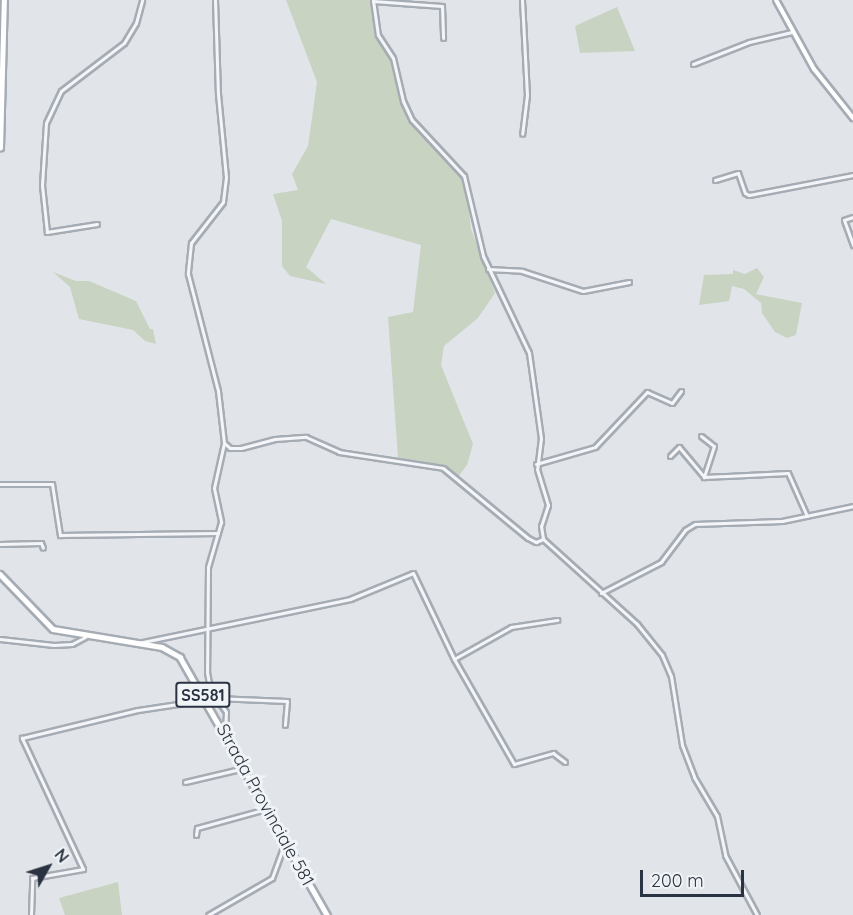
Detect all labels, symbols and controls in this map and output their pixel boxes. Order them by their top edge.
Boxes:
road number: SS581 [174,682,232,708]
street label: Strada Provinciale 581 [212,720,318,890]
north arrow [18,837,78,897]
text: N [51,845,73,867]
scale bar [643,858,746,896]
text: 200 m [651,869,704,892]

